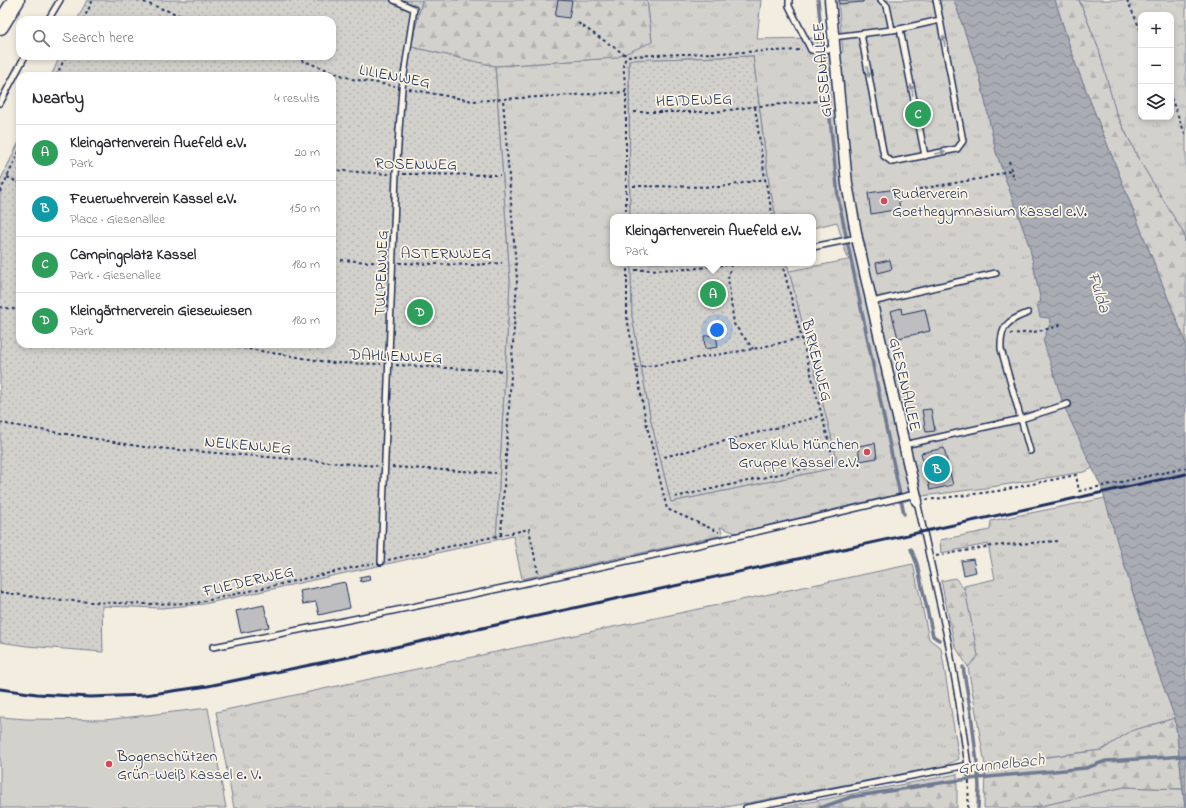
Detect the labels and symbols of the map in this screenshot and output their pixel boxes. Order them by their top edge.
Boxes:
street label: GIESENALLEE [807,21,839,118]
one-way arrow [941,35,947,47]
street label: LILIENWEG [357,58,432,96]
one-way arrow [865,66,871,79]
one-way arrow [909,84,915,96]
street label: HEIDEWEG [656,88,733,114]
pin: C [905,99,931,129]
one-way arrow [934,149,946,155]
street label: ROSENWEG [375,152,457,178]
place label: Ruderverein Goethegymnasium Kassel e.V. [892,182,1087,224]
marker: Ruderverein Goethegymnasium Kassel e.V. [879,196,889,206]
street label: TULPENWEG [369,230,395,317]
street label: ASTERNWEG [401,242,491,266]
water label: Fulda [1080,269,1117,317]
pin: A [700,279,726,309]
pin: D [407,297,433,327]
street label: BIRKENWEG [794,316,838,404]
your location [707,320,727,340]
street label: GIESENALLEE [882,335,926,434]
street label: DAHLIENWEG [348,343,443,371]
street label: NELKENWEG [204,430,292,462]
place label: Boxer Klub München Gruppe Kassel e.V. [727,433,859,475]
marker: Boxer Klub München Gruppe Kassel e.V. [862,447,872,457]
pin: B [924,454,950,484]
street label: FLIEDERWEG [200,560,296,604]
place label: Bogenschützen Grün-Weiß Kassel e. V. [116,745,262,787]
water label: Grunnelbach [957,747,1046,781]
marker: Bogenschützen Grün-Weiß Kassel e. V. [104,759,114,769]

